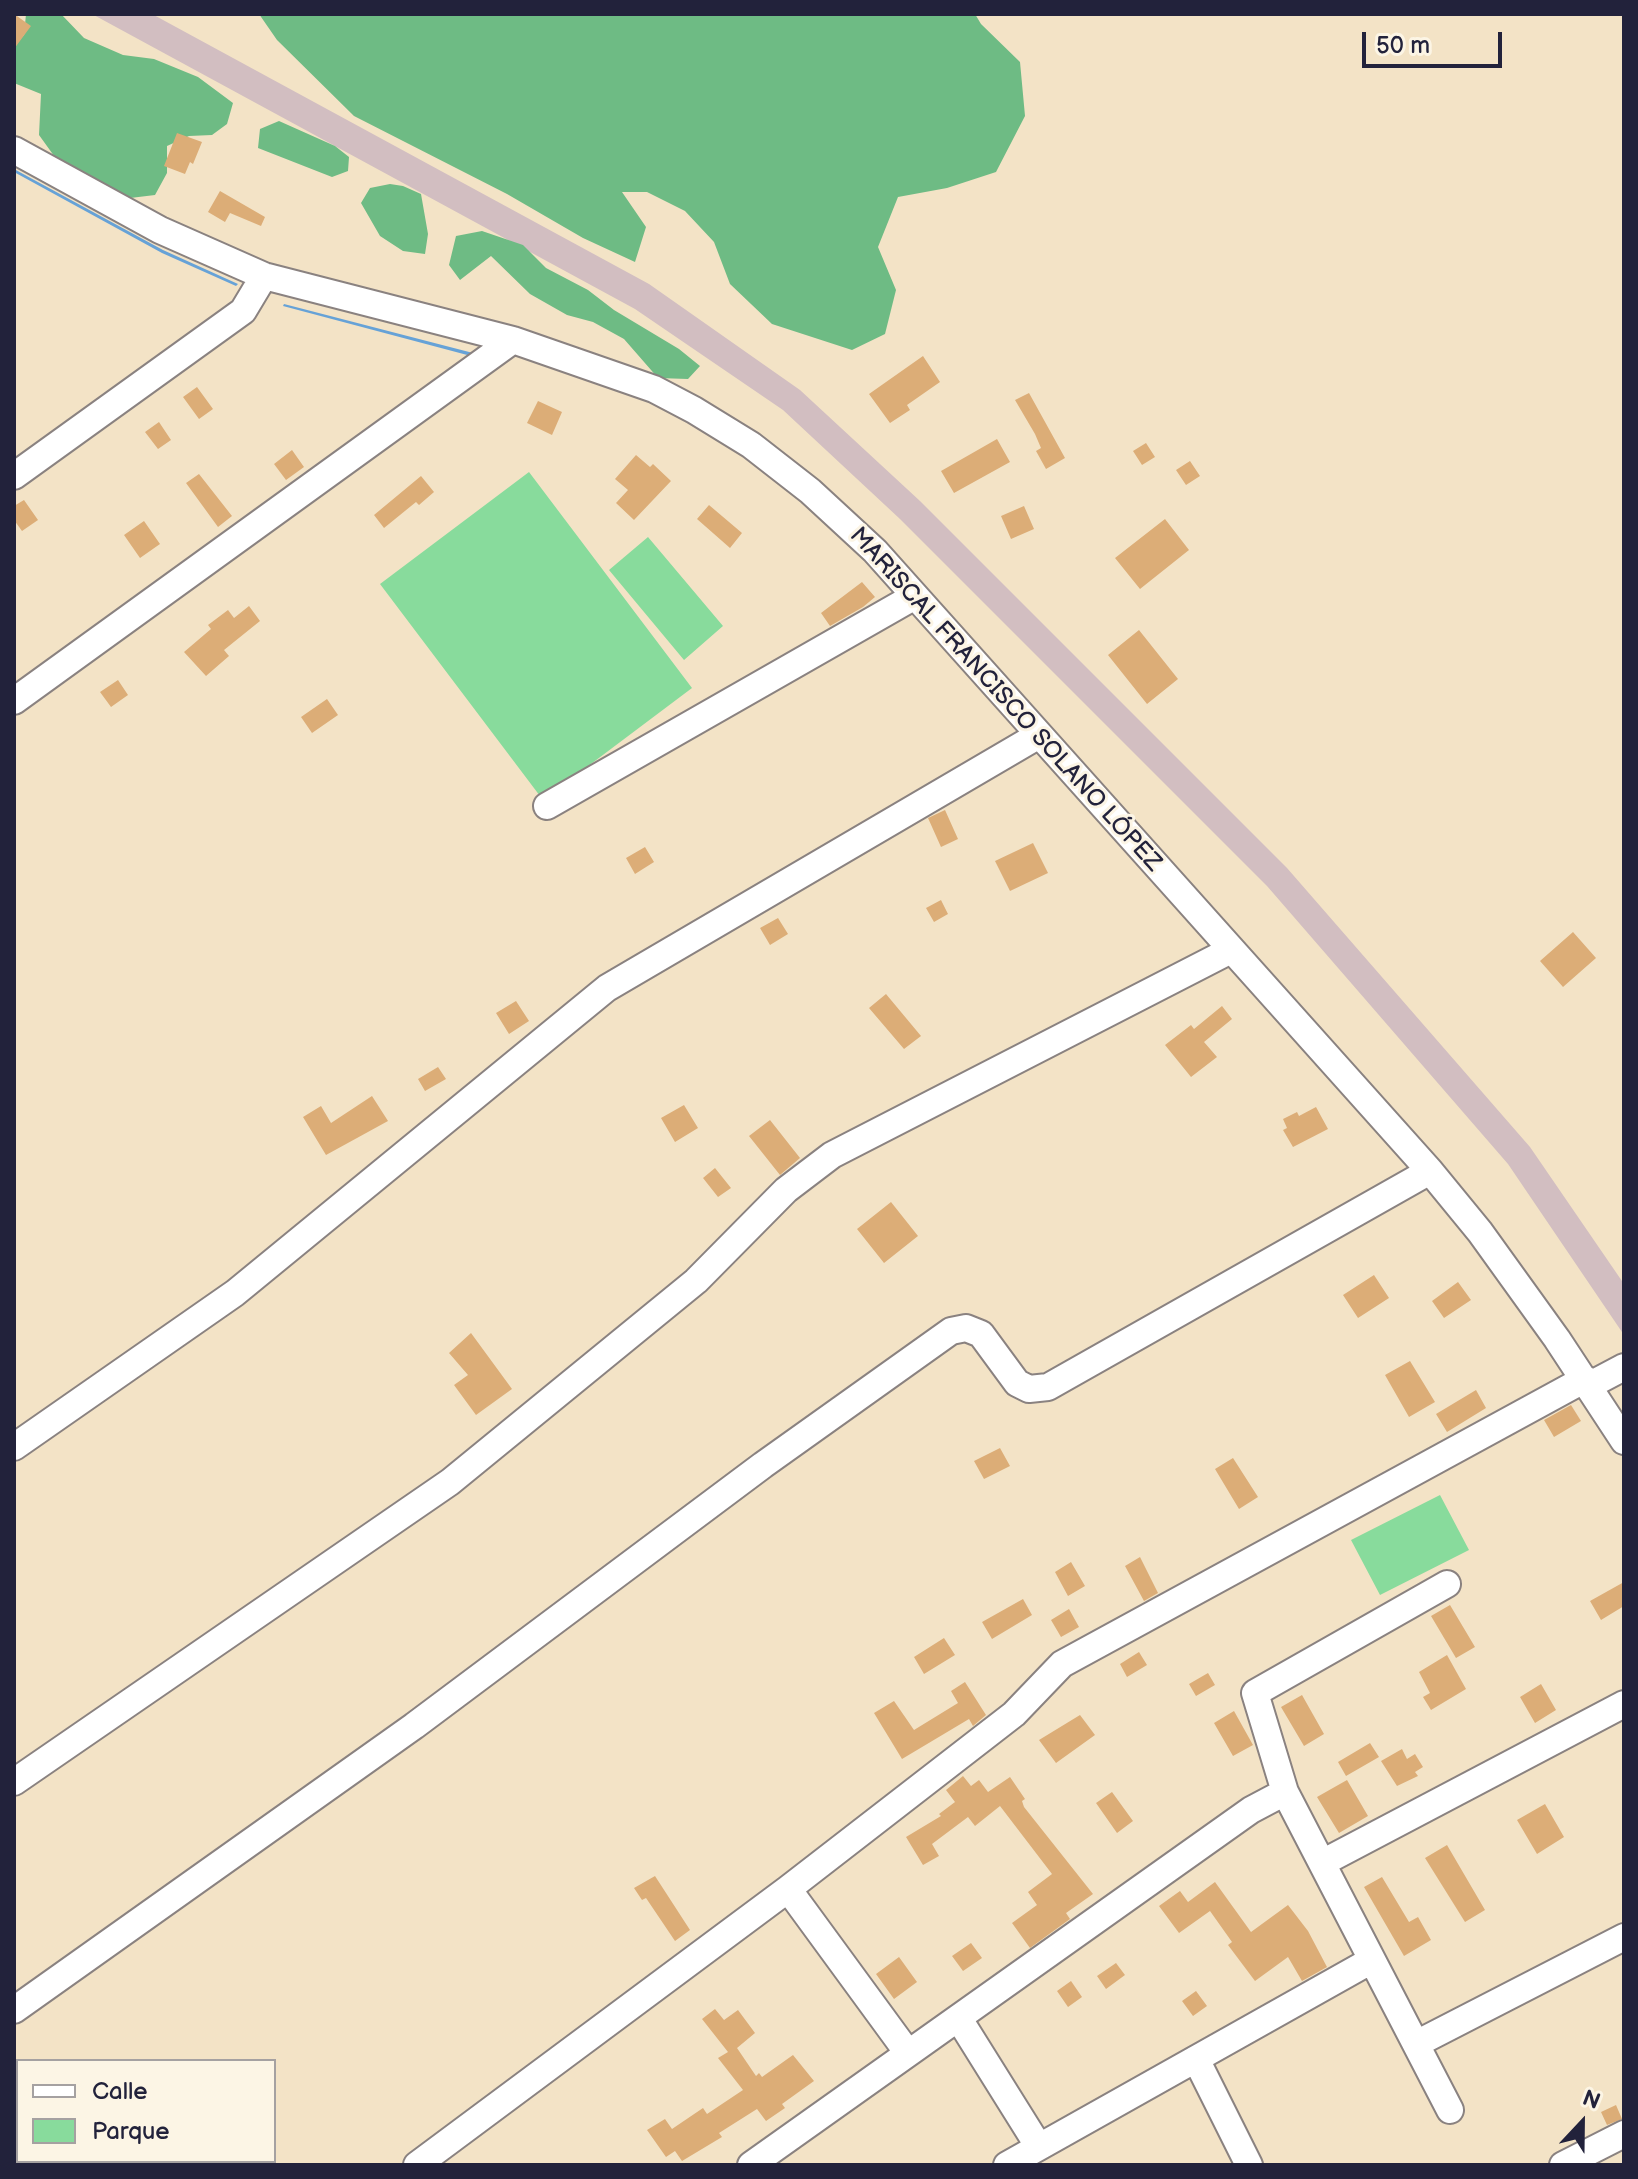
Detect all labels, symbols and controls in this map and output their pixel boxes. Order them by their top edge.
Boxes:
scale bar [1366,16,1506,66]
text: 50 m [1376,31,1430,60]
street label: MARISCAL FRANCISCO SOLANO LÓPEZ [843,522,1167,878]
legend [16,2059,276,2163]
text: Calle [92,2077,147,2106]
north arrow [1542,2083,1622,2163]
text: N [1578,2085,1604,2116]
text: Parque [92,2117,170,2146]

